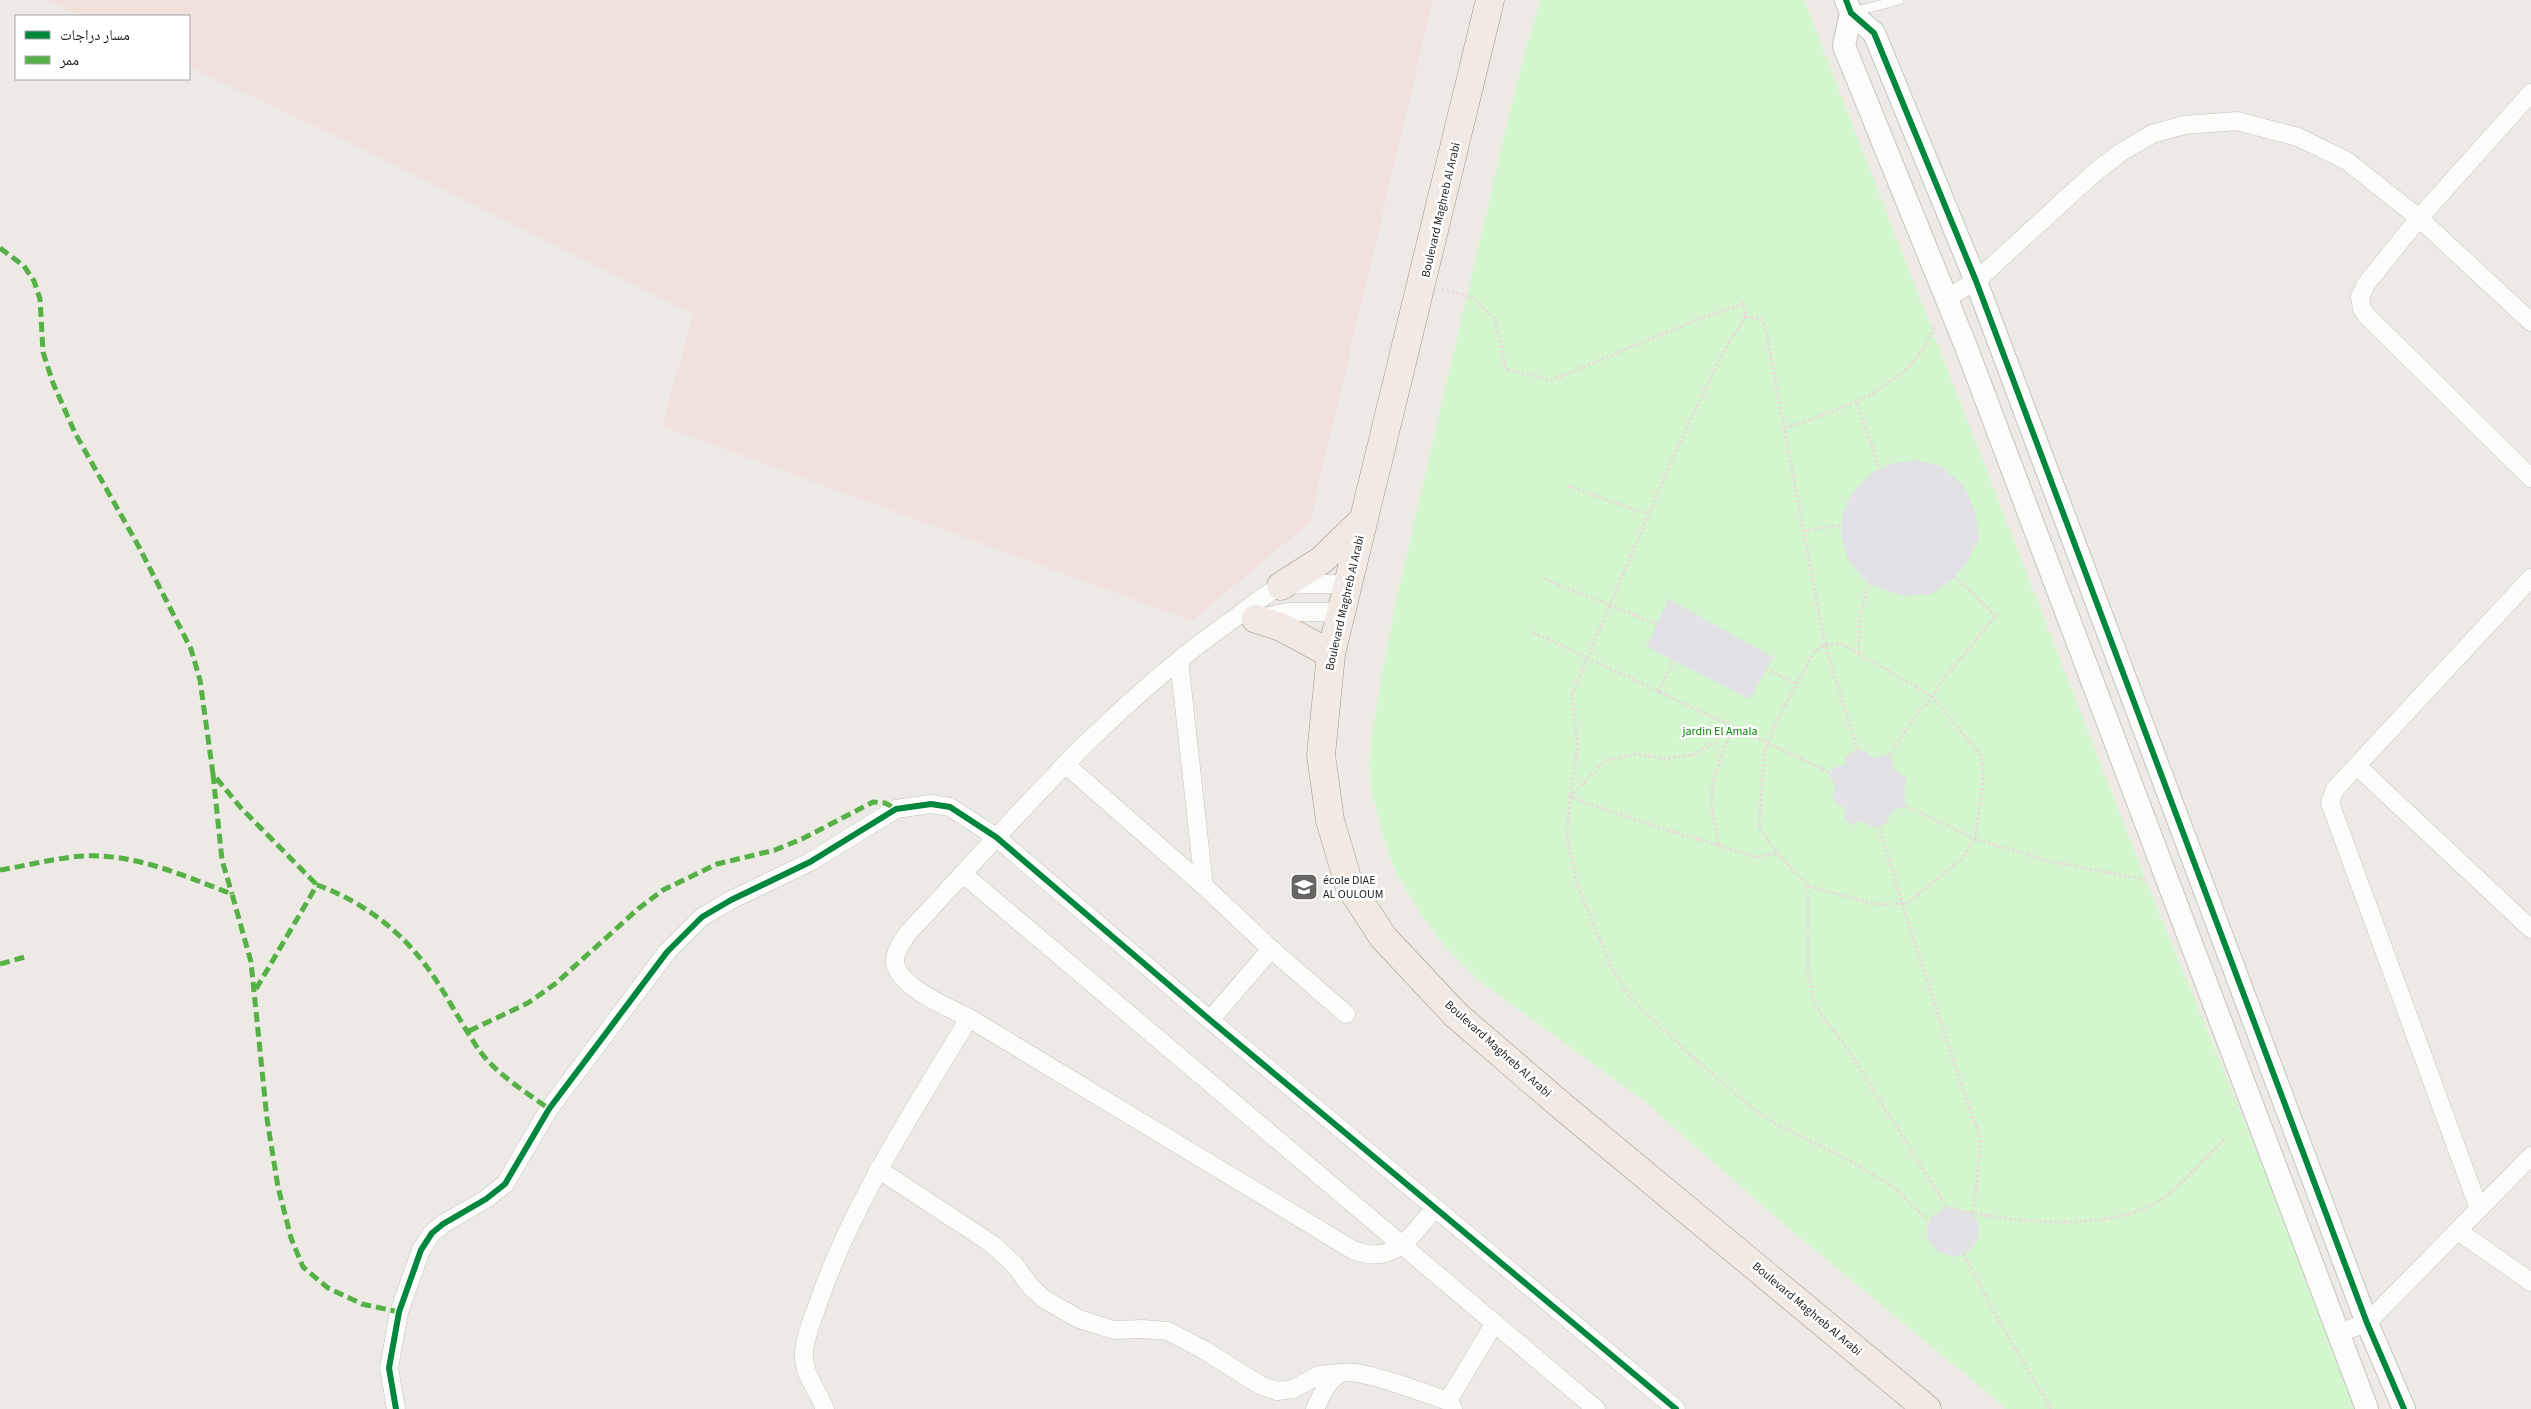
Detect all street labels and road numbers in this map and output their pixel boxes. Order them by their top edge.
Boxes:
street label: Boulevard Maghreb Al Arabi [1417,141,1465,279]
street label: Boulevard Maghreb Al Arabi [1321,534,1369,672]
street label: Boulevard Maghreb Al Arabi [1441,996,1555,1102]
street label: Boulevard Maghreb Al Arabi [1749,1258,1865,1360]

